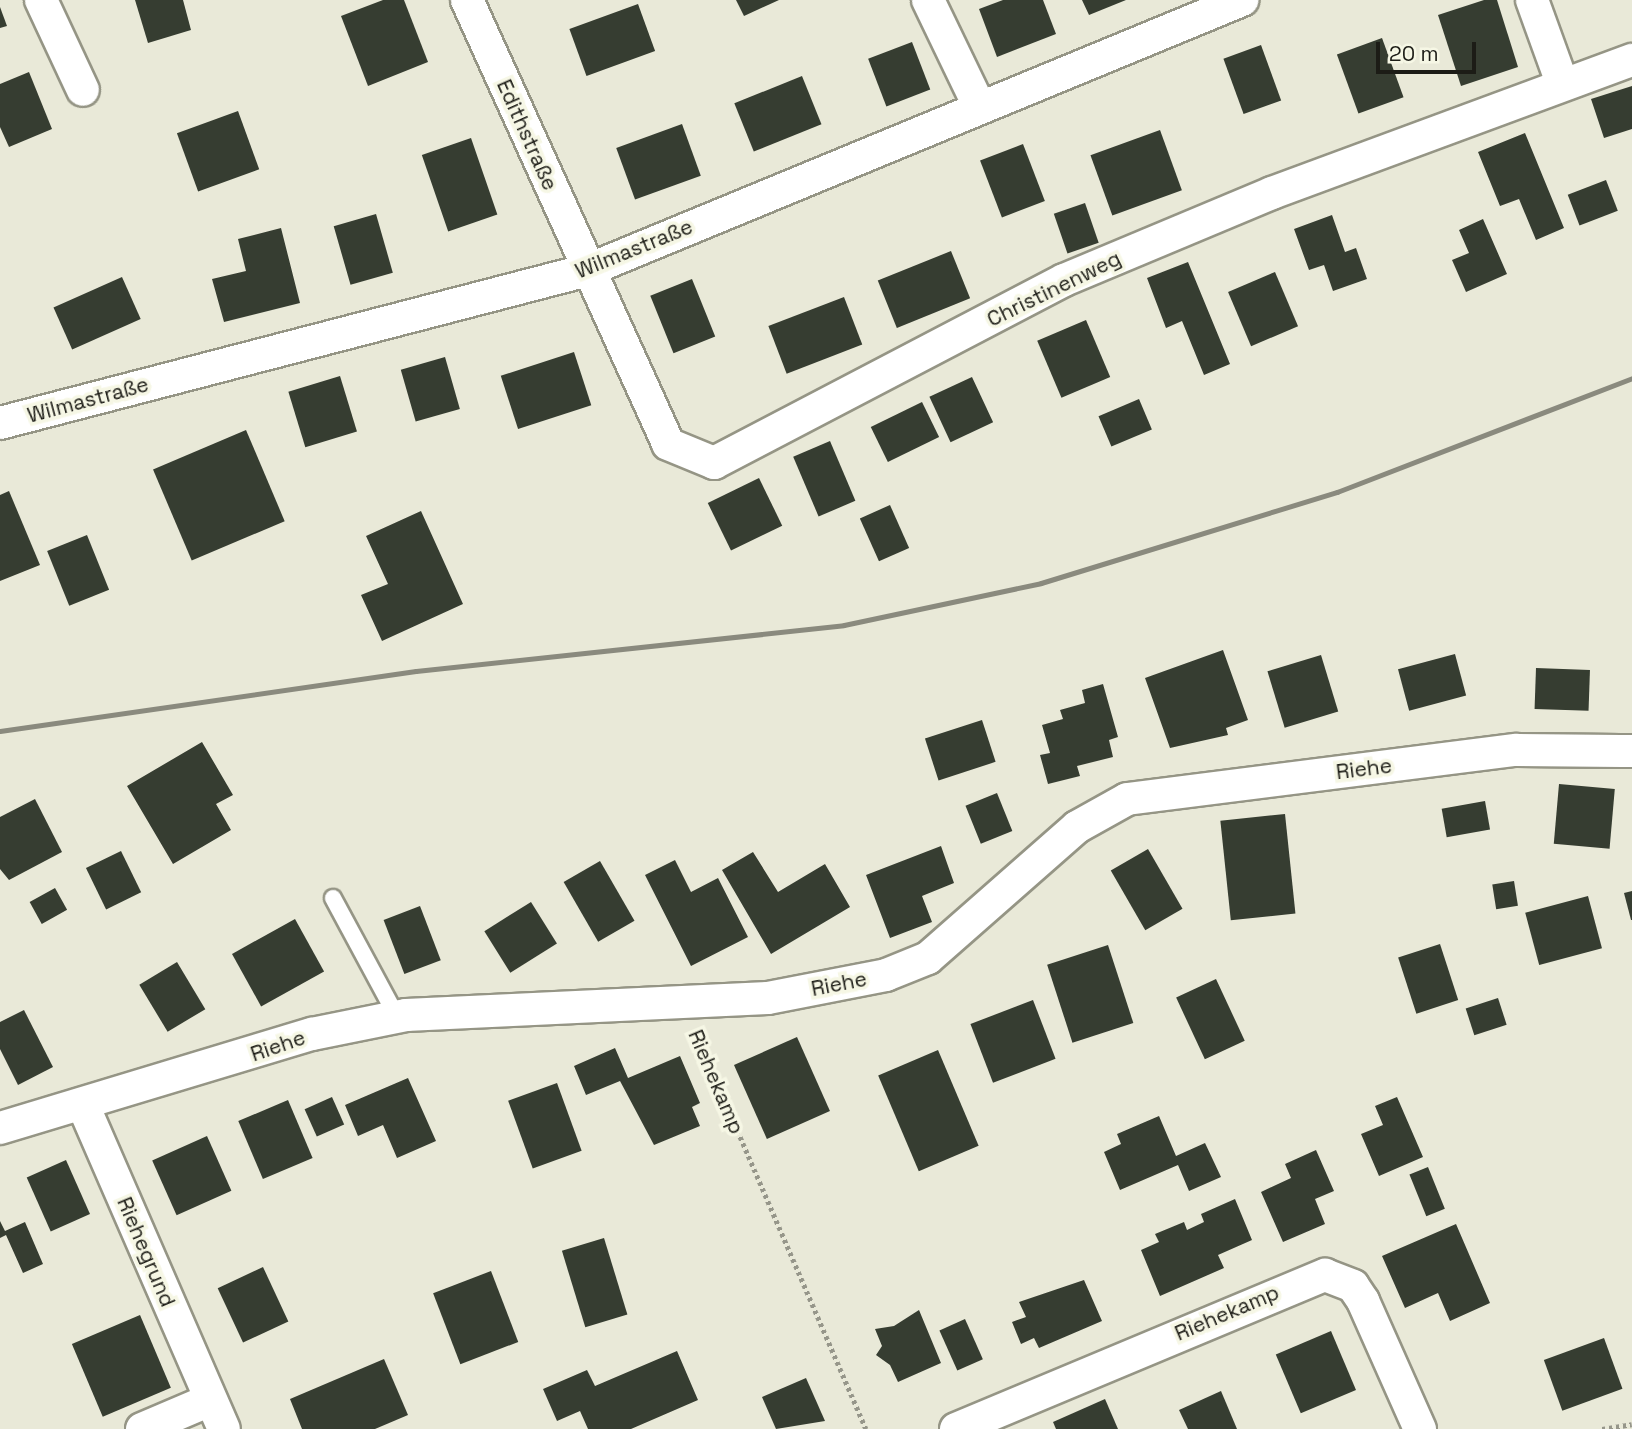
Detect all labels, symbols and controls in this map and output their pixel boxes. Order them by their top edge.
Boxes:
scale bar [1380,28,1480,72]
text: 20 m [1389,40,1439,67]
street label: Edithstraße [491,76,563,194]
street label: Wilmastraße [572,214,696,284]
street label: Christinenweg [983,246,1125,332]
street label: Wilmastraße [25,372,151,428]
street label: Riehe [1335,753,1393,785]
street label: Riehe [809,966,869,1002]
street label: Riehe [247,1025,309,1067]
street label: Riehekamp [683,1026,749,1138]
street label: Riehegrund [112,1193,180,1311]
street label: Riehekamp [1171,1280,1283,1346]

